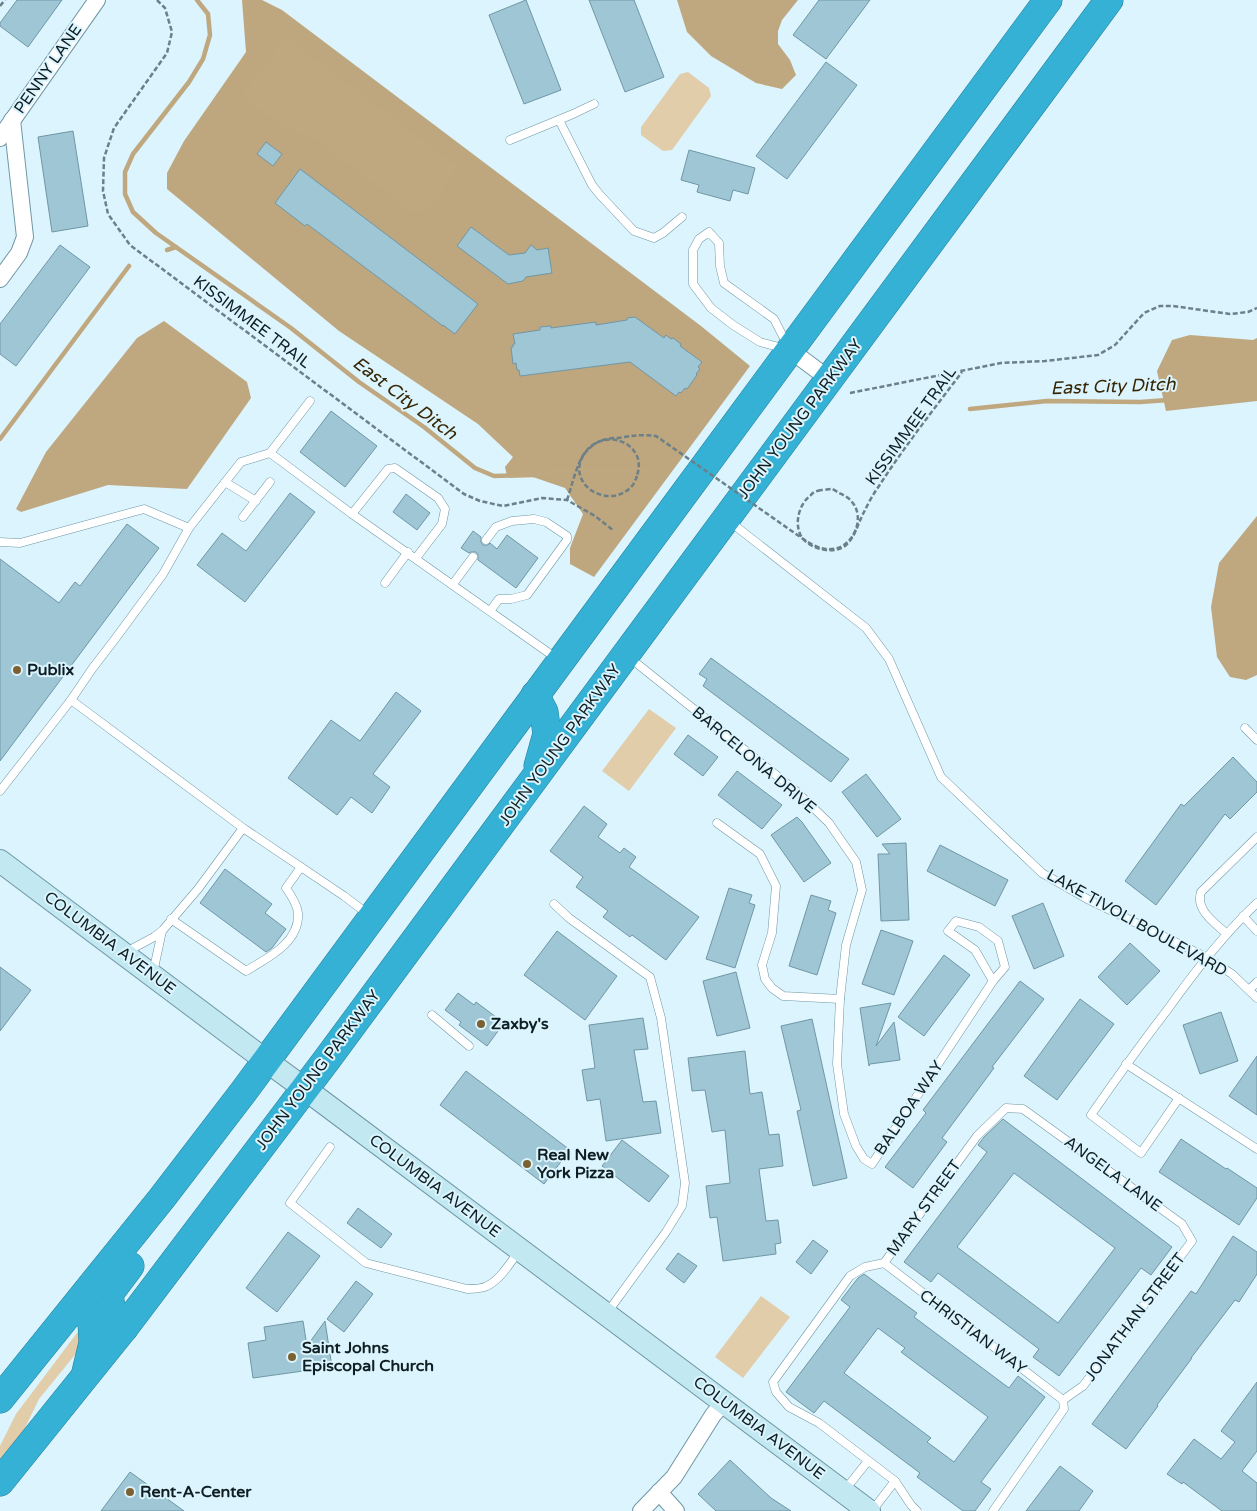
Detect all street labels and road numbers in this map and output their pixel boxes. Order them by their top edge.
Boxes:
street label: PENNY LANE [10,20,86,118]
street label: KISSIMMEE TRAIL [189,271,315,373]
street label: JOHN YOUNG PARKWAY [733,335,867,503]
street label: KISSIMMEE TRAIL [861,363,961,489]
street label: JOHN YOUNG PARKWAY [495,660,625,830]
street label: BARCELONA DRIVE [688,702,820,818]
street label: LAKE TIVOLI BOULEVARD [1043,865,1231,981]
street label: COLUMBIA AVENUE [40,887,180,999]
street label: JOHN YOUNG PARKWAY [251,986,385,1154]
street label: BALBOA WAY [870,1057,948,1159]
street label: COLUMBIA AVENUE [365,1130,505,1242]
street label: ANGELA LANE [1060,1132,1166,1216]
street label: MARY STREET [882,1156,966,1260]
street label: JONATHAN STREET [1080,1249,1190,1385]
street label: CHRISTIAN WAY [915,1285,1031,1379]
street label: COLUMBIA AVENUE [689,1372,829,1484]

